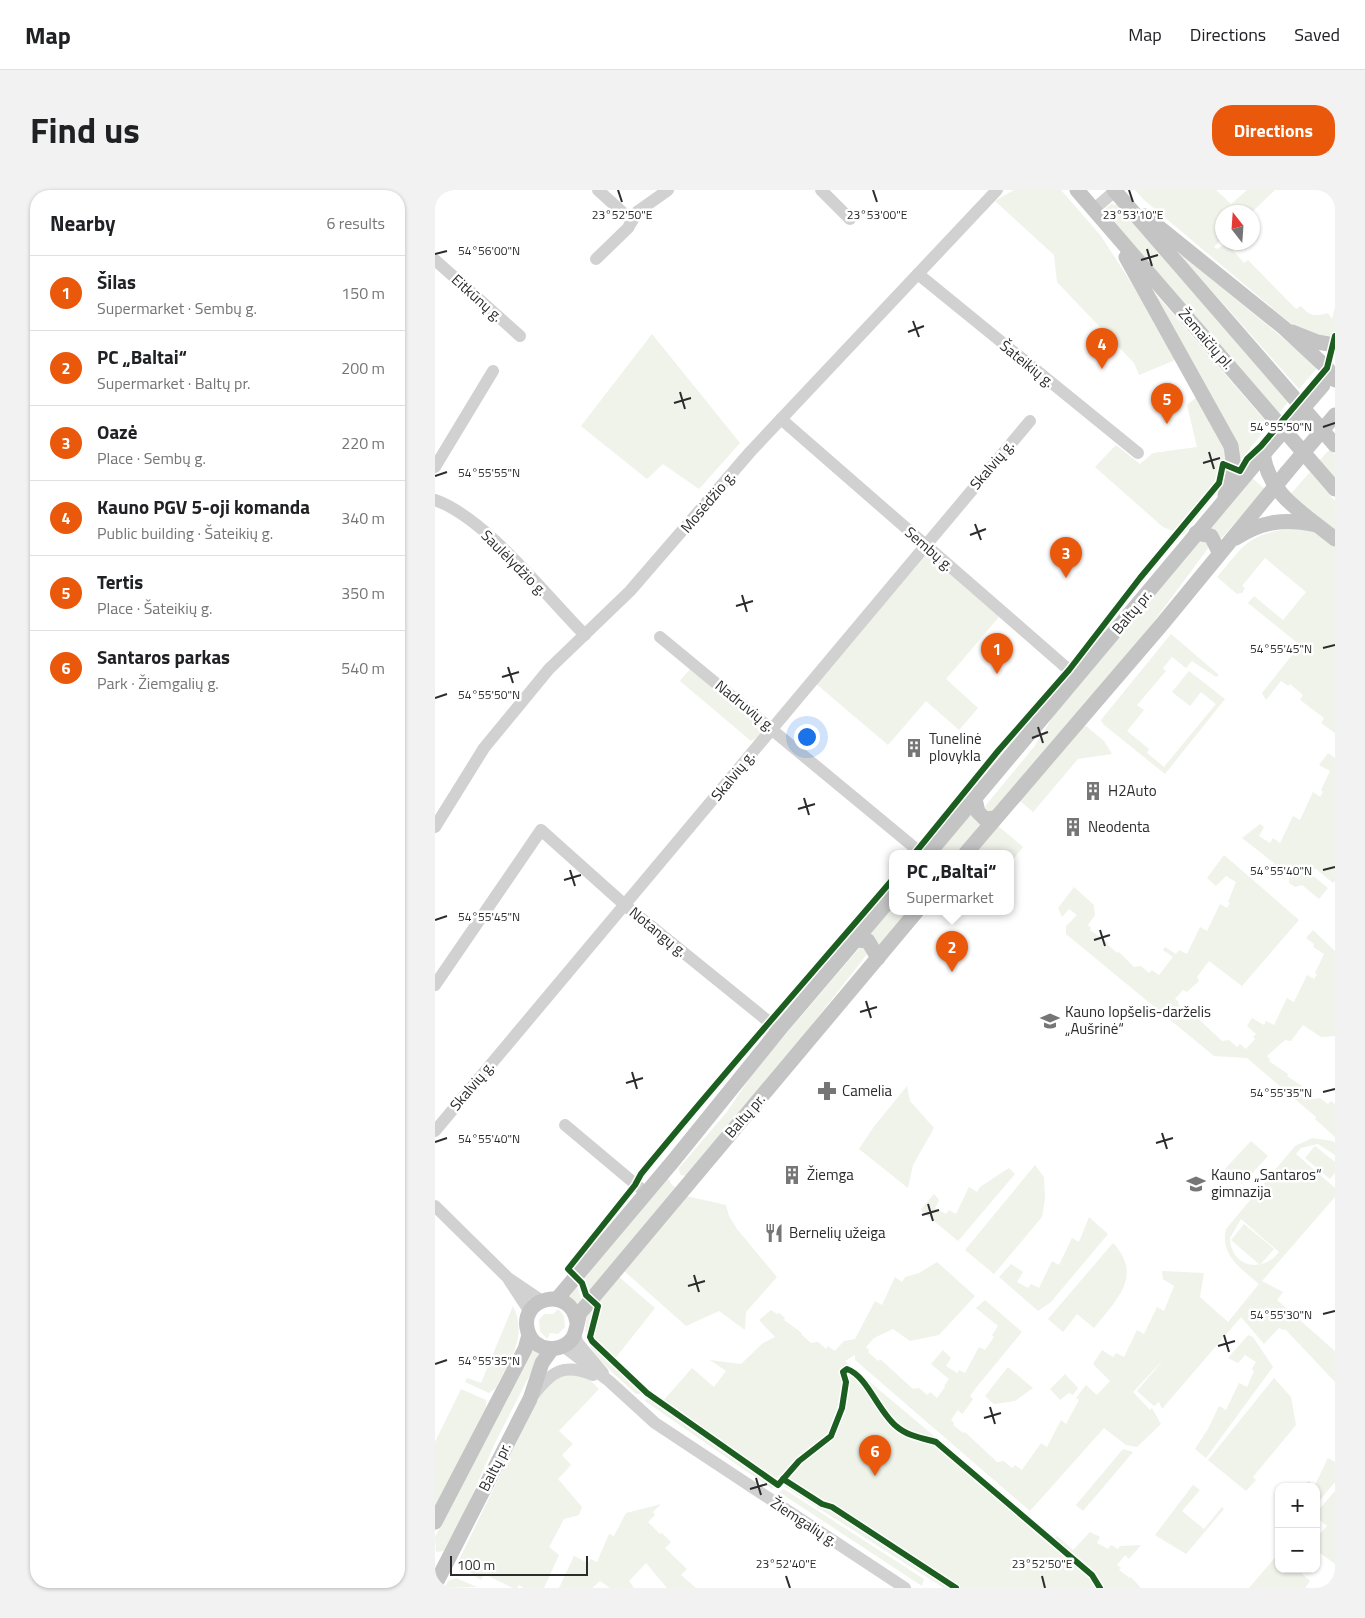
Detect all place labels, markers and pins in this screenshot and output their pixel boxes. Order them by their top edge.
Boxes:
pin: 4 [1086,328,1118,369]
pin: 5 [1151,383,1183,424]
pin: 3 [1050,537,1082,578]
pin: 1 [981,633,1013,674]
place label: Tunelinė plovykla [929,727,982,767]
building icon: Tunelinė plovykla [903,737,925,759]
place label: H2Auto [1108,779,1157,802]
building icon: H2Auto [1082,780,1104,802]
place label: Neodenta [1088,815,1150,838]
building icon: Neodenta [1062,816,1084,838]
pin: 2 [936,931,968,972]
place label: Kauno lopšelis-darželis „Aušrinė“ [1065,1000,1211,1040]
school or university icon: Kauno lopšelis-darželis „Aušrinė“ [1039,1010,1061,1032]
place label: Camelia [842,1079,893,1102]
pharmacy icon: Camelia [816,1080,838,1102]
place label: Žiemga [807,1163,854,1186]
place label: Kauno „Santaros“ gimnazija [1211,1163,1322,1203]
building icon: Žiemga [781,1164,803,1186]
school or university icon: Kauno „Santaros“ gimnazija [1185,1173,1207,1195]
place label: Bernelių užeiga [789,1221,886,1244]
restaurant icon: Bernelių užeiga [763,1222,785,1244]
pin: 6 [859,1435,891,1476]

